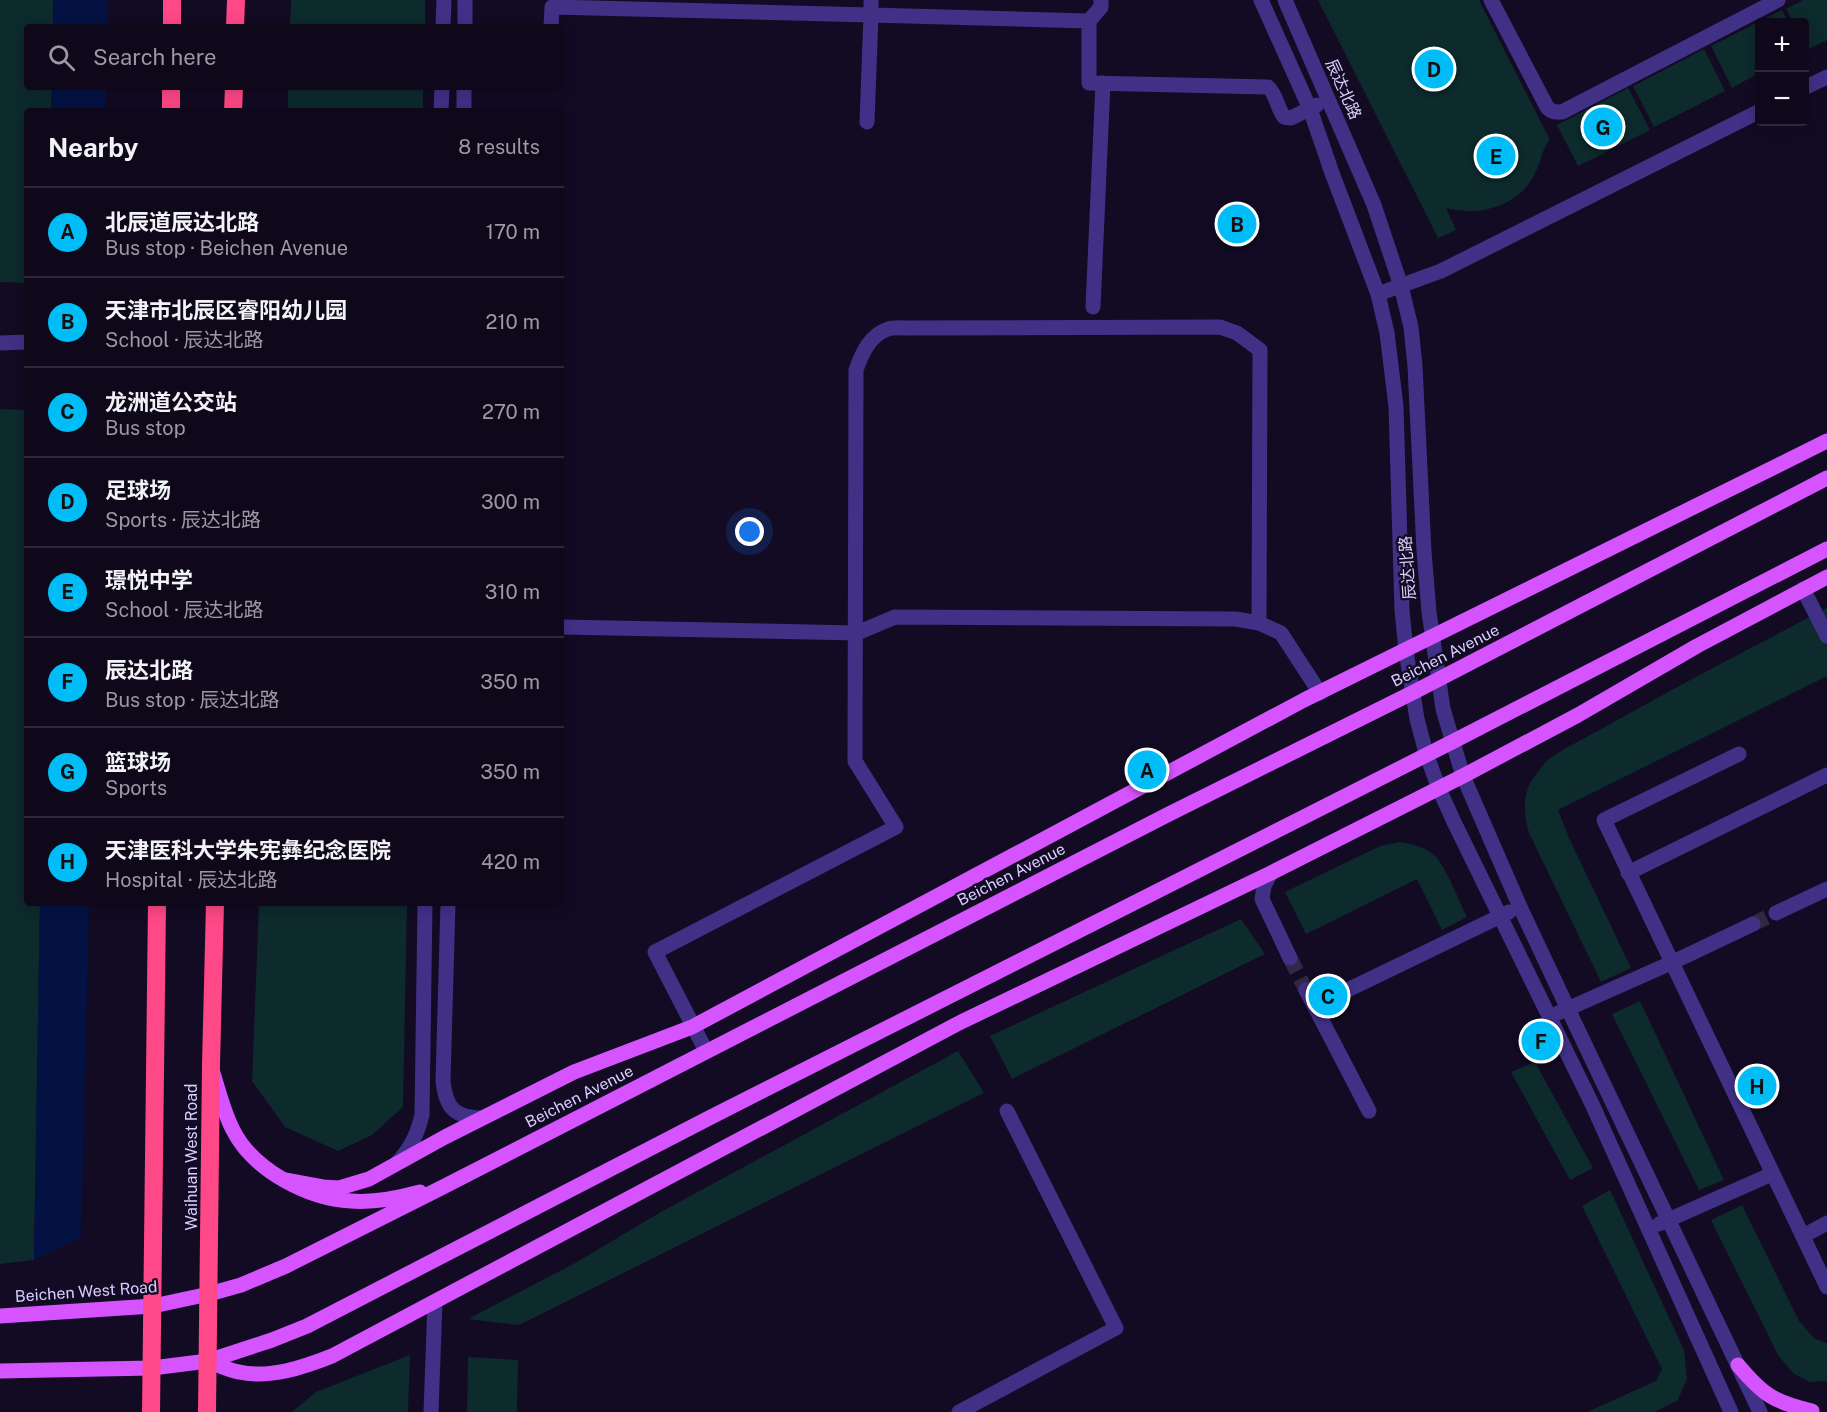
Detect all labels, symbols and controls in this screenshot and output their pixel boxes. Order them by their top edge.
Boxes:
map controls [1755,18,1809,126]
button: + [1755,18,1809,72]
search box [24,24,564,90]
icon: search [45,41,78,74]
text: Search here [93,44,217,70]
pin: D [1414,46,1454,92]
street label: 辰达北路 [1322,56,1365,122]
button: − [1755,72,1809,126]
pin: G [1584,104,1622,150]
text: Nearby [48,132,138,163]
pin: E [1476,134,1516,178]
text: 8 results [458,135,540,159]
pin: B [1218,202,1256,246]
text: 北辰道辰达北路 [105,209,259,235]
text: A [60,220,75,244]
text: 170 m [486,220,540,244]
text: Bus stop · Beichen Avenue [105,236,348,260]
text: 天津市北辰区睿阳幼儿园 [105,297,347,323]
text: B [61,310,74,334]
text: 210 m [486,310,540,334]
text: School · 辰达北路 [105,328,264,352]
text: 龙洲道公交站 [105,389,237,415]
text: C [60,400,75,424]
text: 270 m [482,400,540,424]
text: Bus stop [105,416,186,440]
text: 足球场 [105,477,171,503]
text: D [60,490,75,514]
text: 300 m [481,490,540,514]
text: Sports · 辰达北路 [105,508,261,532]
your location [735,517,764,546]
street label: 辰达北路 [1396,535,1419,601]
text: 璟悦中学 [105,567,193,593]
text: E [61,580,74,604]
text: 310 m [485,580,540,604]
text: School · 辰达北路 [105,598,264,622]
street label: Beichen Avenue [1388,620,1502,691]
text: 辰达北路 [105,657,193,683]
text: F [61,670,74,694]
text: 350 m [480,670,540,694]
text: Bus stop · 辰达北路 [105,688,280,712]
pin: A [1128,748,1166,792]
text: 篮球场 [105,749,171,775]
text: G [60,760,75,784]
text: 350 m [480,760,540,784]
text: Sports [105,776,167,800]
text: 天津医科大学朱宪彝纪念医院 [105,837,391,863]
street label: Beichen Avenue [954,839,1068,910]
text: H [60,850,75,874]
text: 420 m [481,850,540,874]
text: Hospital · 辰达北路 [105,868,277,892]
pin: C [1308,974,1348,1018]
pin: F [1522,1018,1560,1064]
street label: Beichen Avenue [522,1061,636,1132]
pin: H [1738,1064,1776,1108]
street label: Waihuan West Road [182,1083,201,1231]
street label: Beichen West Road [14,1277,158,1306]

